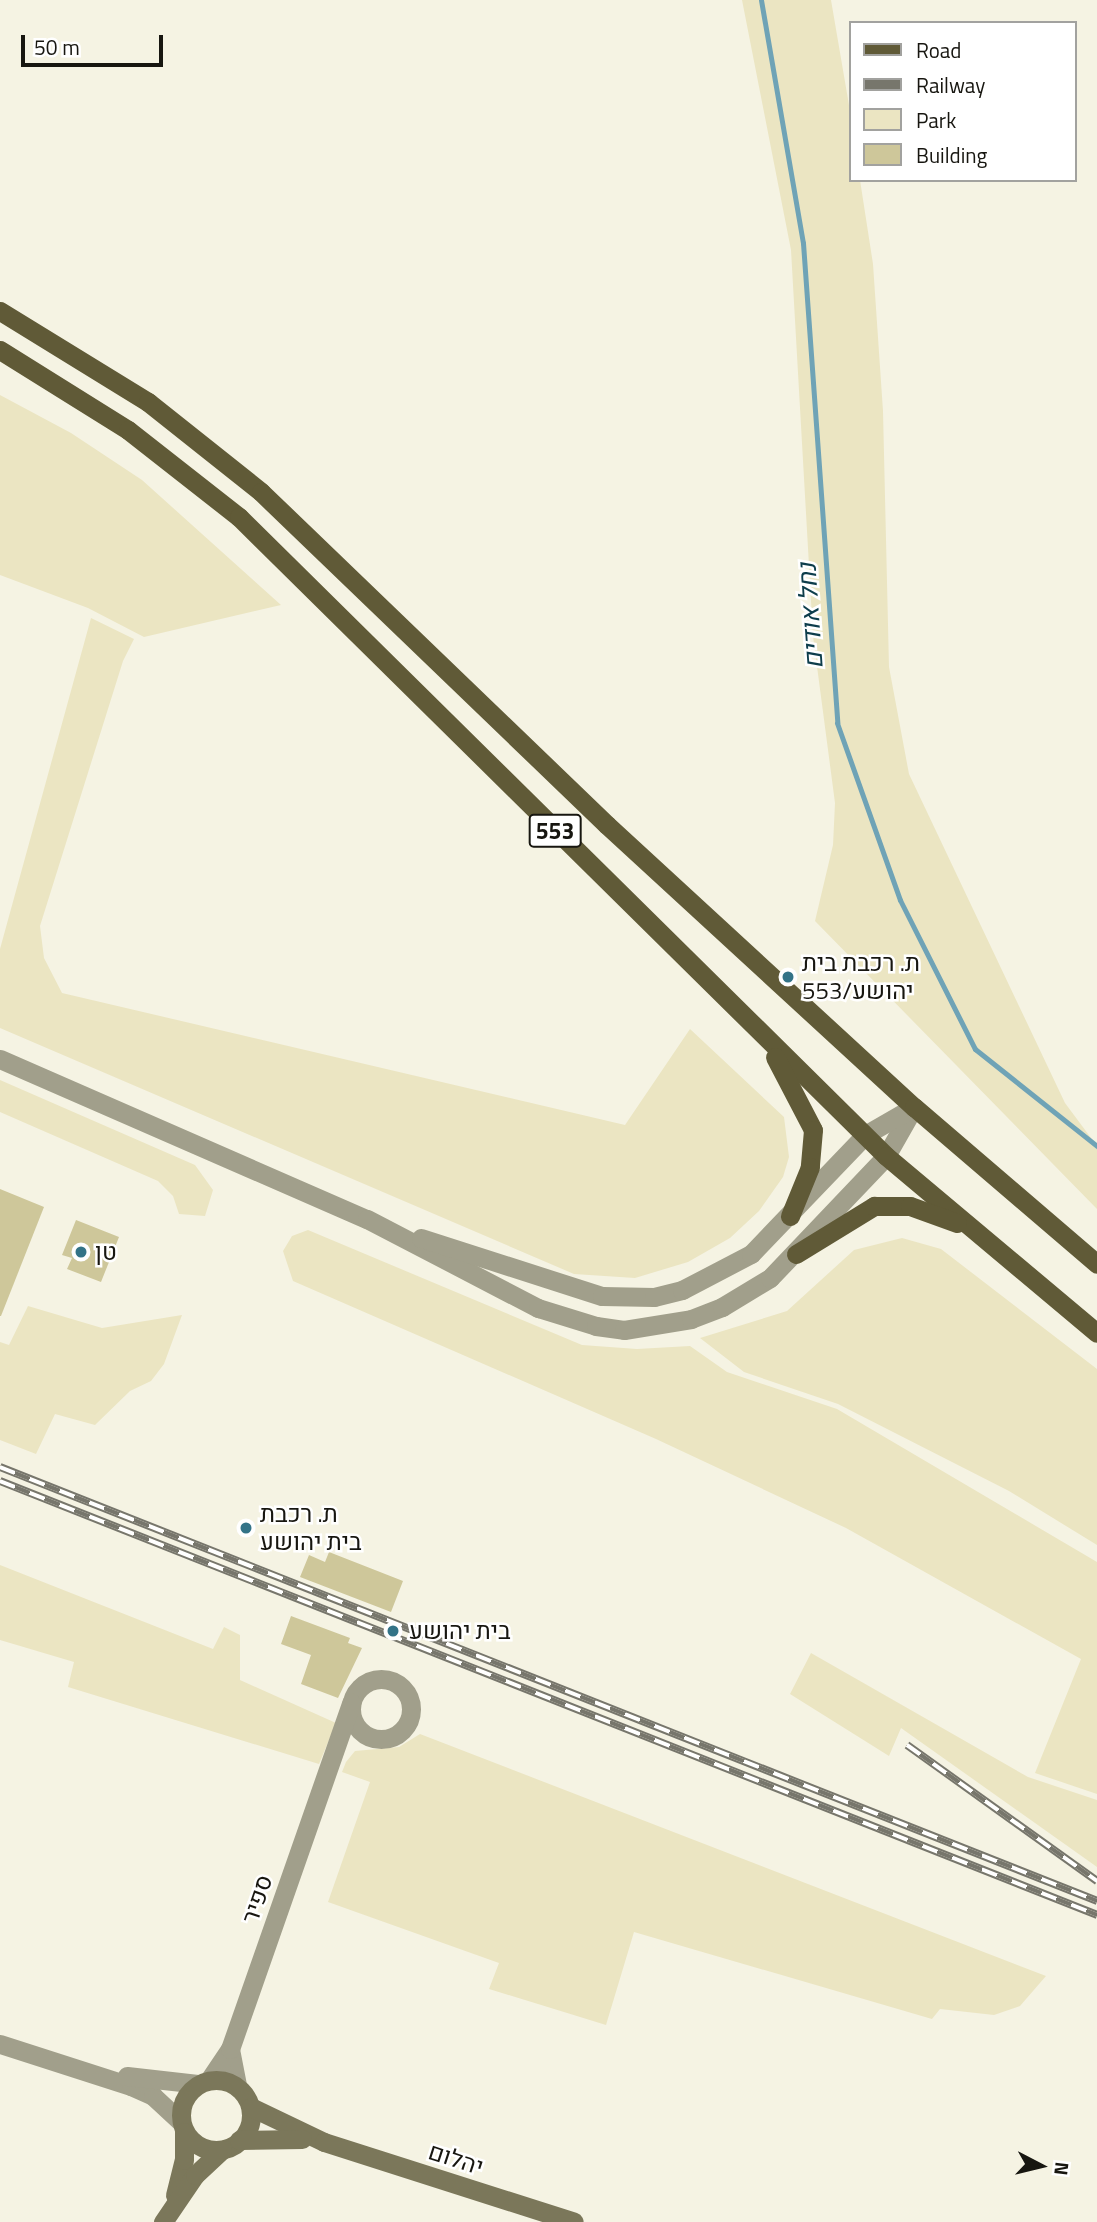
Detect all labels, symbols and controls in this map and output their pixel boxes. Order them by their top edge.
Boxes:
scale bar [24,21,166,65]
legend [848,21,1076,182]
text: 50 m [34,31,80,63]
text: Road [916,34,961,66]
text: Railway [916,69,985,101]
text: Park [916,104,956,136]
text: Building [916,139,987,171]
water label: נחל אודים [791,562,829,670]
road number: 553 [527,811,583,850]
place label: ת. רכבת בית יהושע/553 [802,949,920,1005]
marker: ת. רכבת בית יהושע/553 [780,969,796,985]
place label: טן [95,1238,117,1266]
marker: טן [73,1244,89,1260]
place label: ת. רכבת בית יהושע [260,1500,362,1556]
marker: ת. רכבת בית יהושע [238,1520,254,1536]
place label: בית יהושע [409,1617,511,1645]
marker: בית יהושע [383,1621,403,1641]
street label: ספיר [235,1871,279,1927]
north arrow [1006,2131,1076,2201]
street label: יהלום [425,2137,487,2181]
text: N [1047,2160,1078,2177]

